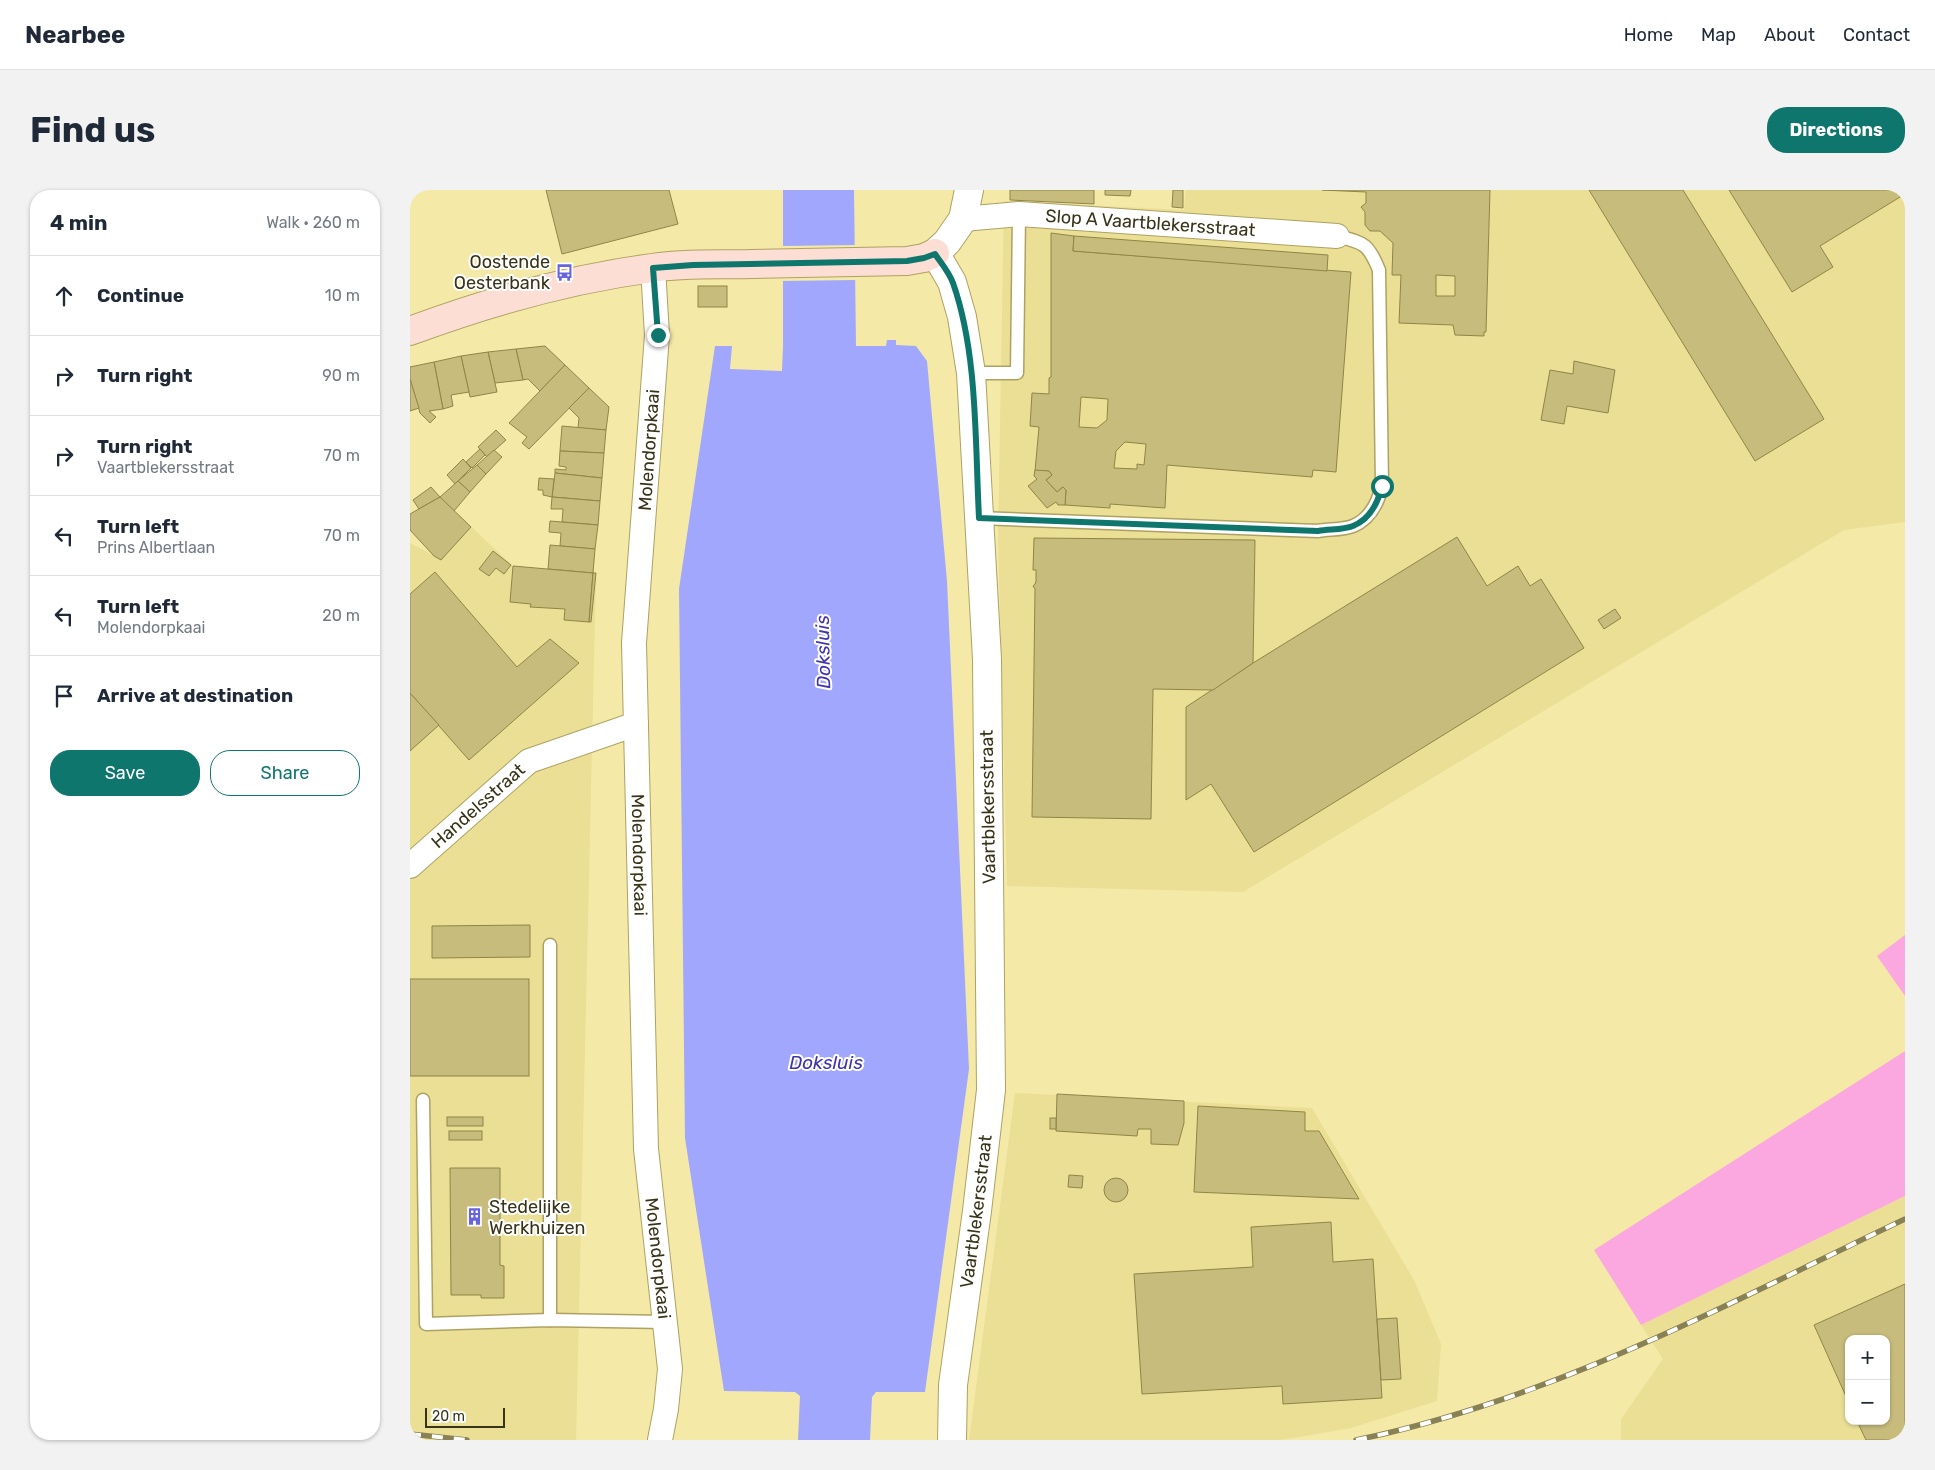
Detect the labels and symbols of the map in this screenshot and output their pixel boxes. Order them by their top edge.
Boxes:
street label: Slop A Vaartblekersstraat [1045,205,1256,241]
place label: Oostende Oesterbank [454,251,551,294]
bus stop icon: Oostende Oesterbank [554,262,574,282]
route end [647,324,670,347]
street label: Molendorpkaai [634,388,664,512]
route start [1371,475,1394,498]
water label: Doksluis [811,615,835,689]
street label: Vaartblekersstraat [976,730,1000,884]
street label: Handelsstraat [427,759,530,853]
street label: Molendorpkaai [627,794,651,916]
water label: Doksluis [789,1051,863,1074]
street label: Vaartblekersstraat [955,1134,997,1290]
place label: Stedelijke Werkhuizen [489,1196,585,1239]
street label: Molendorpkaai [640,1196,675,1320]
building icon: Stedelijke Werkhuizen [465,1207,485,1227]
scale bar [425,1405,505,1428]

